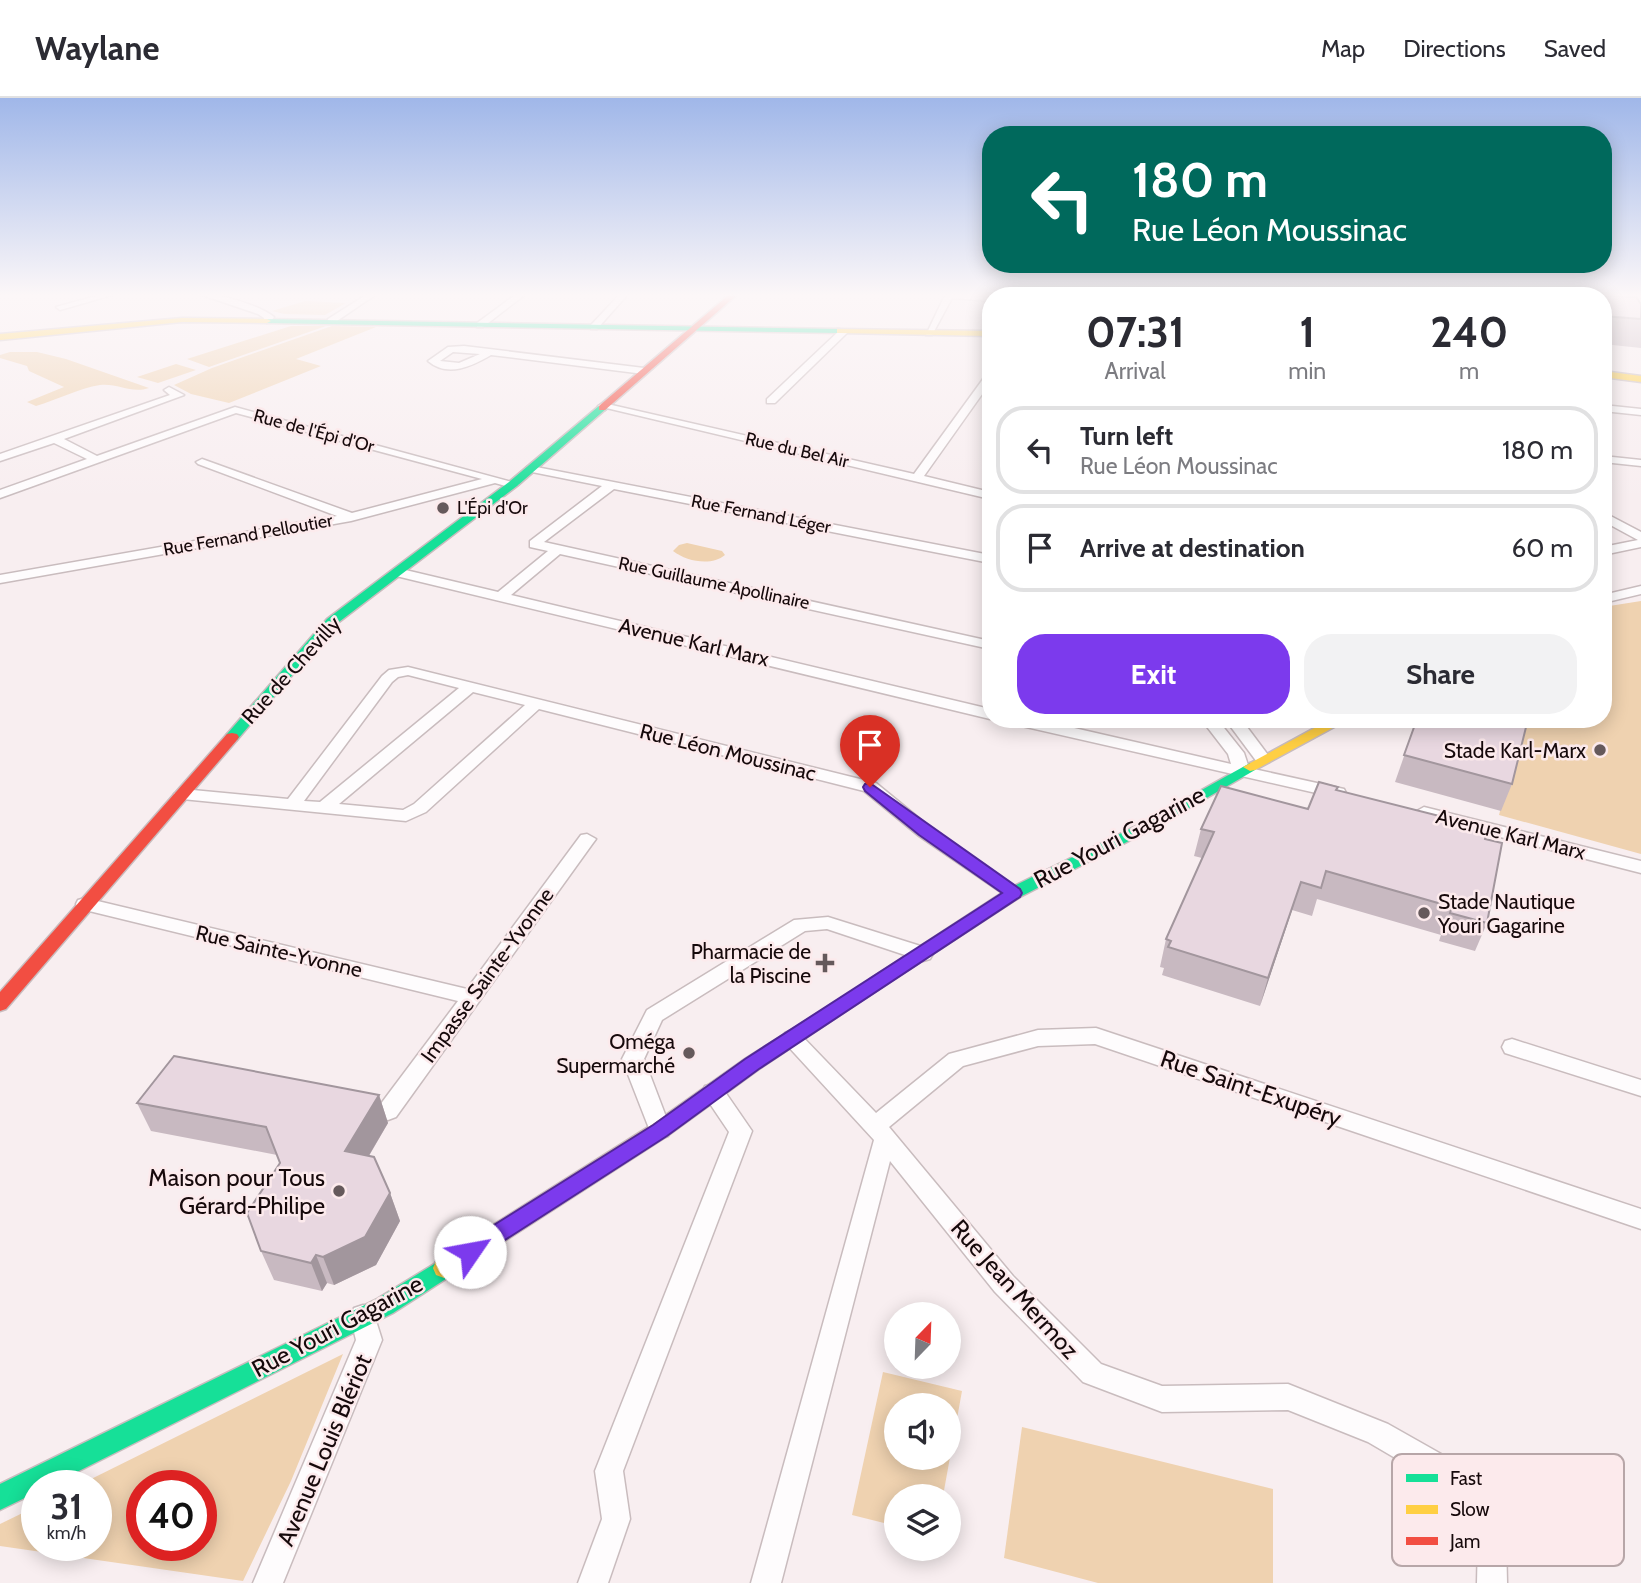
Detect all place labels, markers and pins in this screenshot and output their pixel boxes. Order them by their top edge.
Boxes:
place label: L'Épi d'Or [457,497,528,519]
marker: L'Épi d'Or [435,500,451,516]
pin [840,715,900,787]
place label: Stade Karl-Marx [1444,738,1586,763]
marker: Stade Karl-Marx [1592,742,1608,758]
place label: Stade Nautique Youri Gagarine [1437,889,1575,938]
marker: Stade Nautique Youri Gagarine [1416,905,1432,921]
place label: Pharmacie de la Piscine [691,939,811,988]
marker: Pharmacie de la Piscine [817,955,833,971]
place label: Oméga Supermarché [556,1029,675,1078]
marker: Oméga Supermarché [681,1045,697,1061]
place label: Maison pour Tous Gérard-Philipe [148,1163,325,1220]
marker: Maison pour Tous Gérard-Philipe [331,1183,347,1199]

